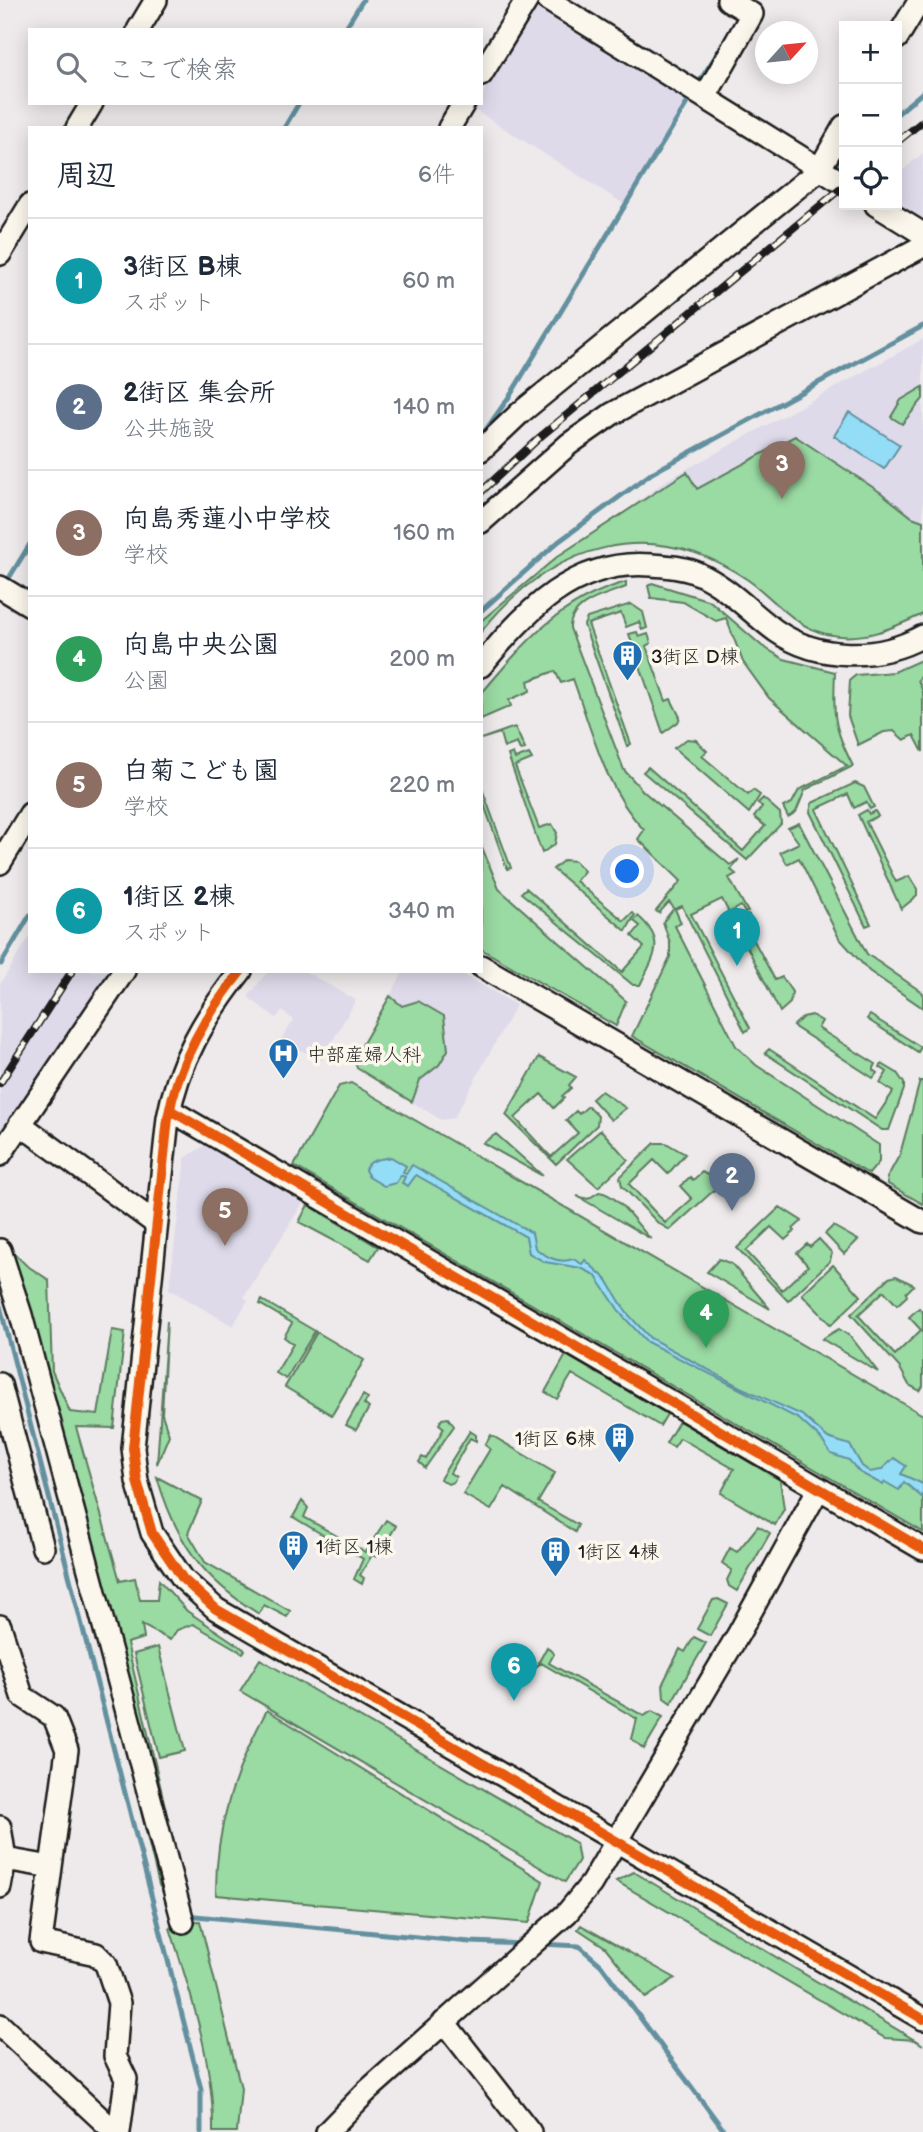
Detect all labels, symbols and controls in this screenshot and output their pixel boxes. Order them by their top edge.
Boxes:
north arrow [755,21,818,84]
map controls [839,21,902,210]
button: + [839,21,902,84]
search box [28,28,483,105]
icon: search [52,48,90,86]
text: ここで検索 [108,55,238,86]
button: − [839,84,902,147]
button: locate [839,147,902,210]
text: 周辺 [56,158,116,194]
text: 6件 [418,161,455,189]
text: 3街区 B棟 [123,252,242,283]
text: 1 [74,267,84,295]
text: 60 m [402,267,455,295]
text: スポット [123,289,215,317]
text: 2街区 集会所 [123,378,276,409]
text: 2 [72,393,86,421]
text: 140 m [393,393,455,421]
text: 公共施設 [123,415,215,443]
pin: 3 [759,441,805,499]
text: 向島秀蓮小中学校 [123,504,331,535]
text: 3 [72,519,86,547]
text: 160 m [393,519,455,547]
text: 学校 [123,541,169,569]
text: 向島中央公園 [123,630,279,661]
building icon: 3街区 D棟 [611,639,645,683]
text: 4 [72,645,86,673]
text: 200 m [389,645,455,673]
place label: 3街区 D棟 [651,646,739,669]
text: 公園 [123,667,169,695]
text: 白菊こども園 [123,756,279,787]
text: 5 [72,771,86,799]
text: 220 m [389,771,455,799]
text: 学校 [123,793,169,821]
your location [610,854,644,888]
text: 1街区 2棟 [123,882,235,913]
text: 6 [72,897,86,925]
text: 340 m [388,897,455,925]
pin: 1 [714,908,760,966]
text: スポット [123,919,215,947]
hospital icon: 中部産婦人科 [267,1037,301,1081]
place label: 中部産婦人科 [307,1044,421,1067]
pin: 2 [709,1153,755,1211]
pin: 5 [202,1188,248,1246]
pin: 4 [683,1290,729,1348]
building icon: 1街区 6棟 [602,1421,636,1465]
place label: 1街区 6棟 [515,1428,596,1451]
building icon: 1街区 1棟 [276,1529,310,1573]
building icon: 1街区 4棟 [538,1534,572,1578]
place label: 1街区 1棟 [316,1536,393,1559]
place label: 1街区 4棟 [578,1541,659,1564]
pin: 6 [491,1643,537,1701]

